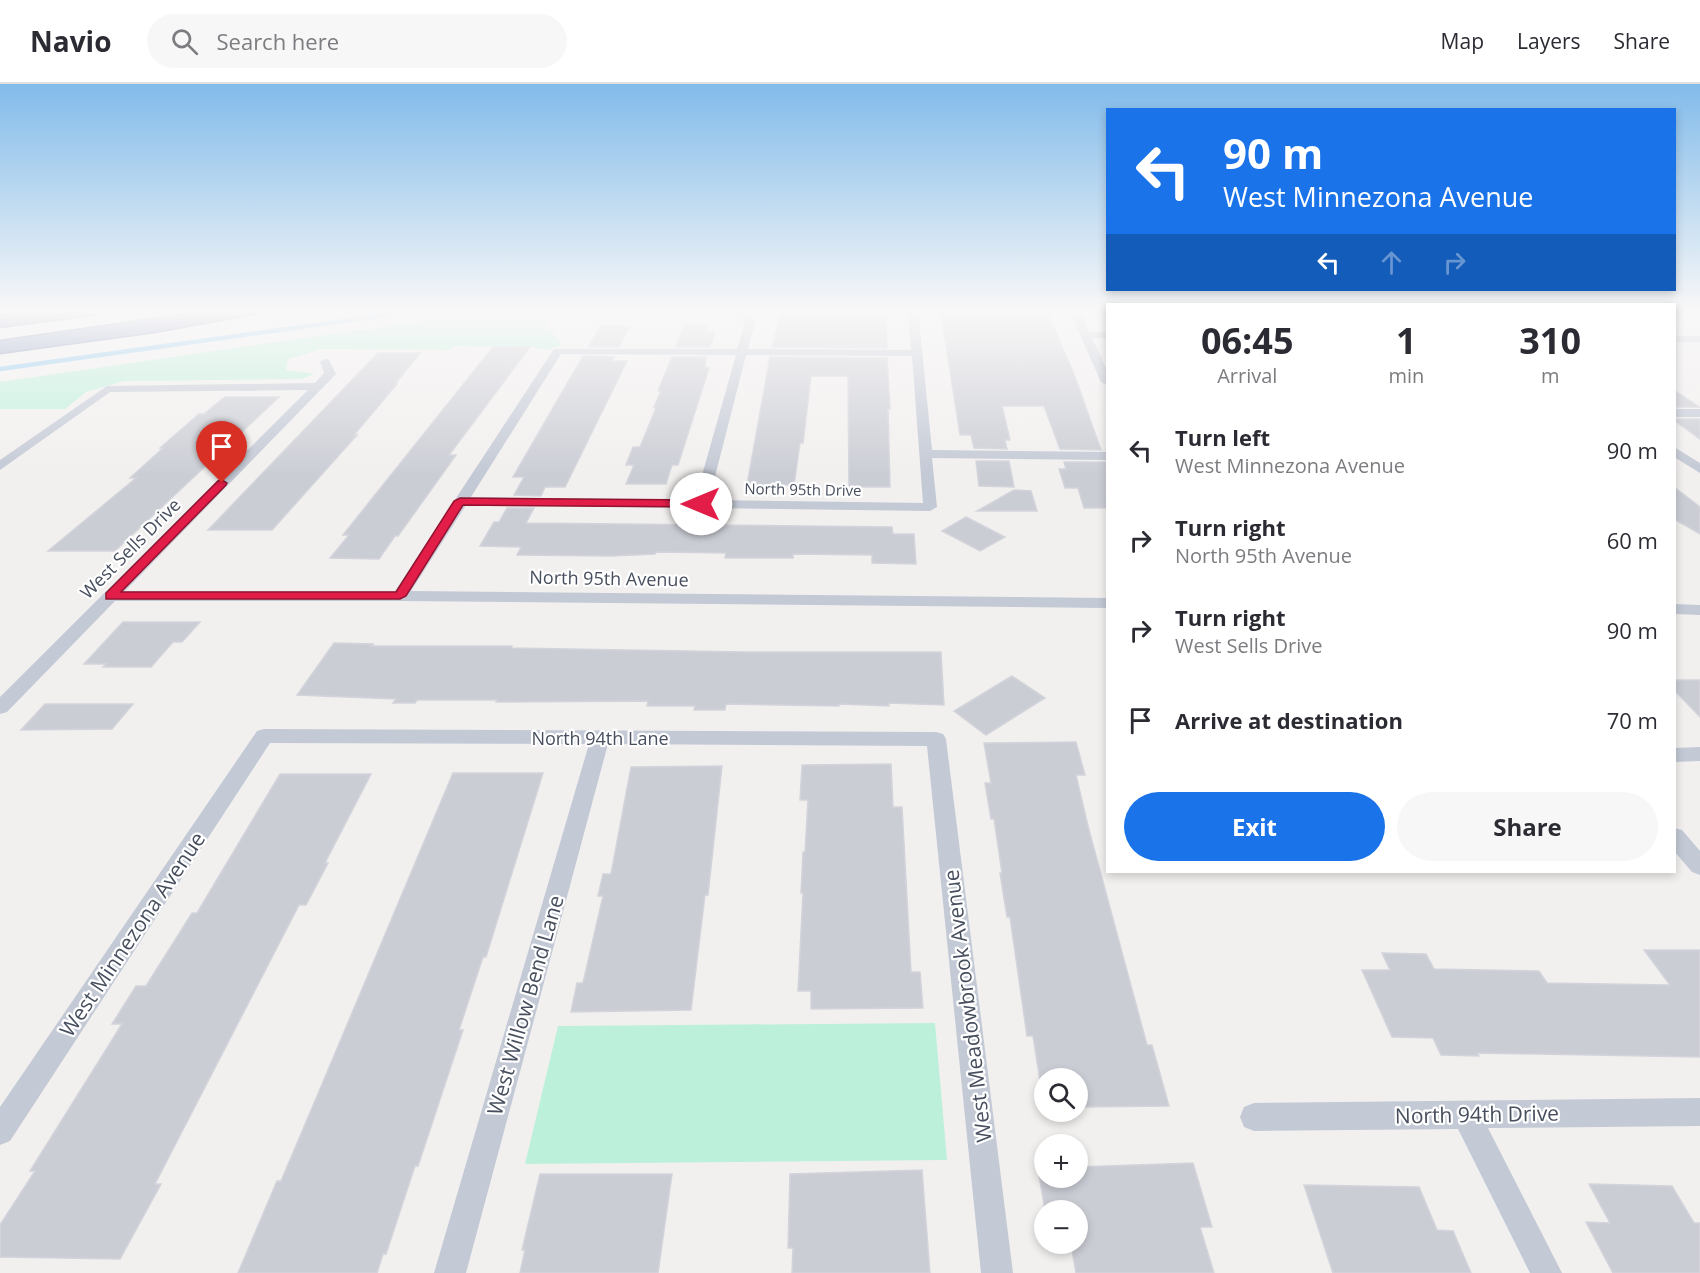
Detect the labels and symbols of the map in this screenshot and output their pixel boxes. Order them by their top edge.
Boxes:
pin [196,421,247,483]
position arrow [669,472,733,536]
street label: North 95th Drive [744,478,862,500]
street label: West Sells Drive [75,493,185,603]
street label: North 95th Avenue [529,565,689,591]
street label: North 94th Lane [531,726,669,750]
street label: West Minnezona Avenue [53,826,211,1042]
street label: West Meadowbrook Avenue [936,868,998,1144]
street label: West Willow Bend Lane [480,892,570,1118]
street label: North 94th Drive [1395,1099,1559,1129]

